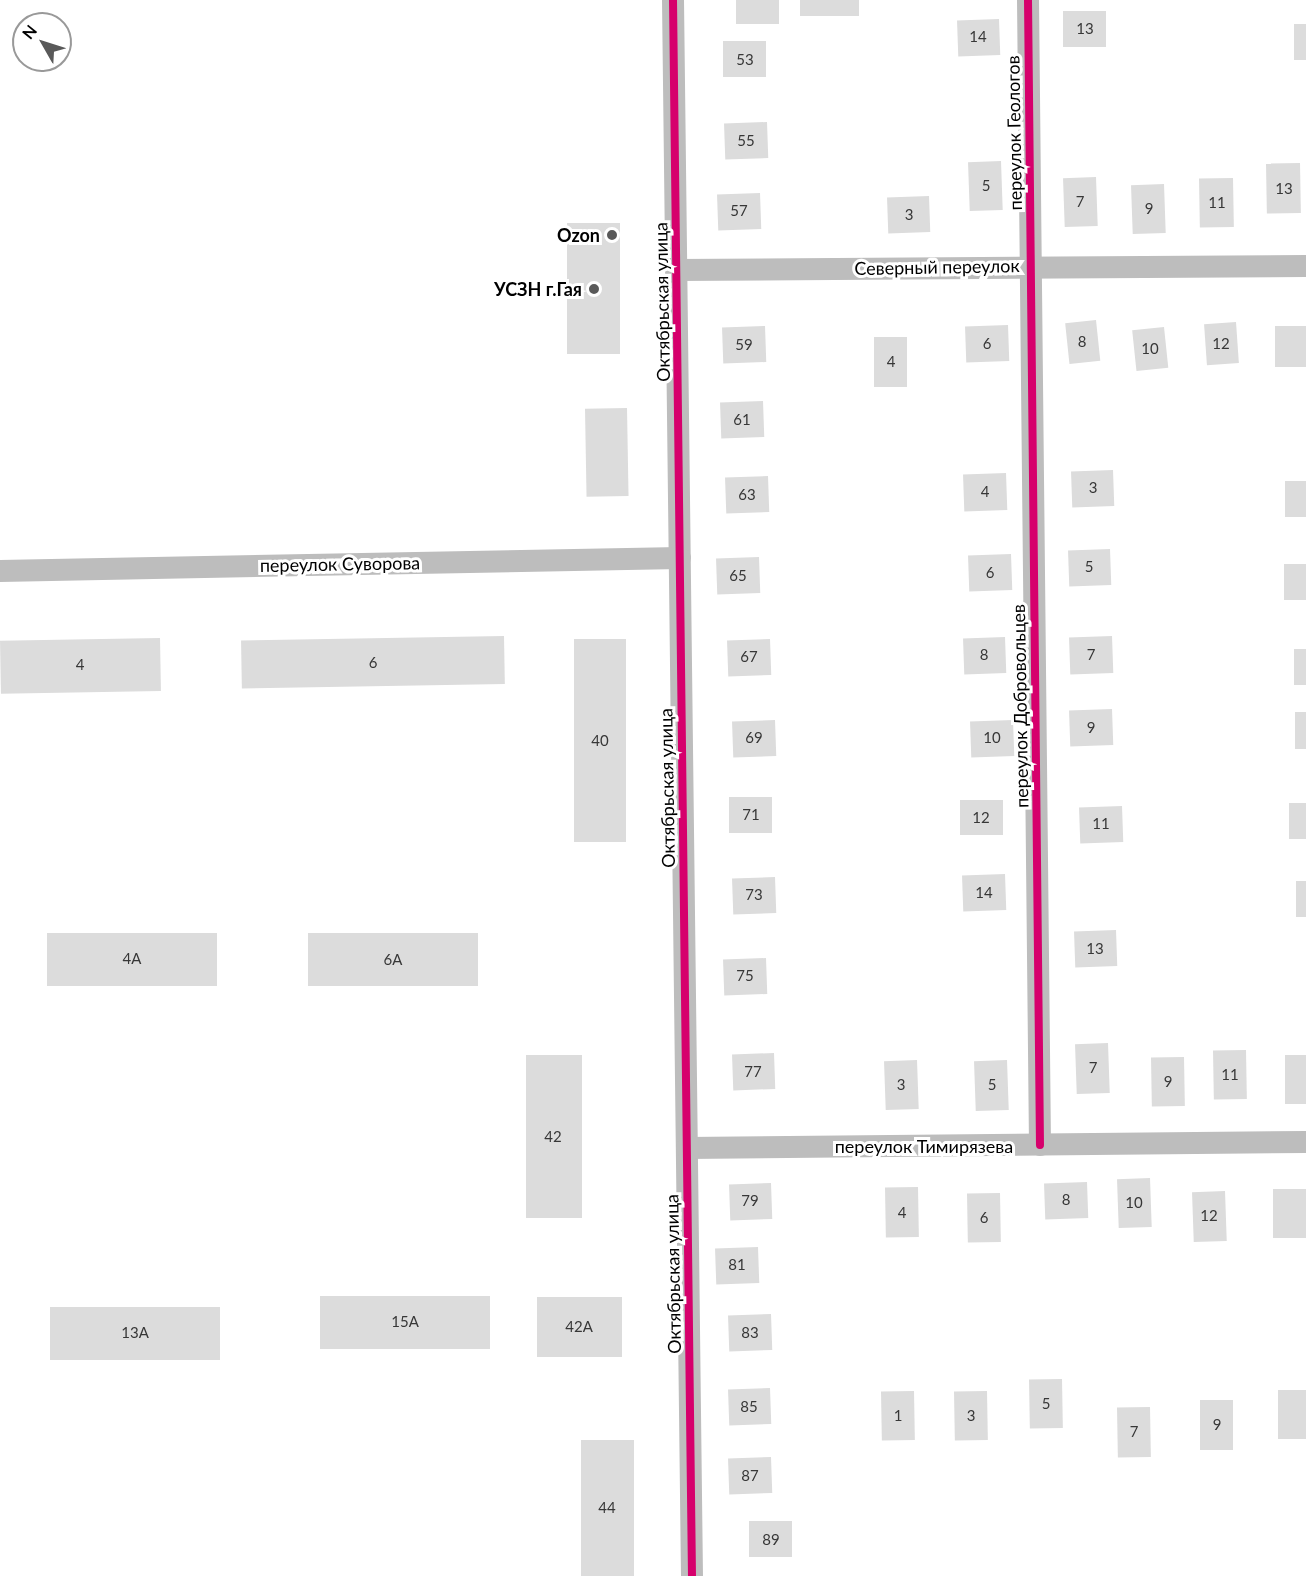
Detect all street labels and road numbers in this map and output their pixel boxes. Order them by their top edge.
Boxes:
street label: переулок Геологов [1002,55,1026,211]
street label: Октябрьская улица [650,222,674,382]
street label: Северный переулок [854,255,1020,279]
street label: переулок Суворова [260,552,420,576]
street label: переулок Добровольцев [1007,604,1033,808]
street label: Октябрьская улица [655,708,679,868]
street label: переулок Тимирязева [835,1135,1013,1157]
street label: Октябрьская улица [661,1194,685,1354]

